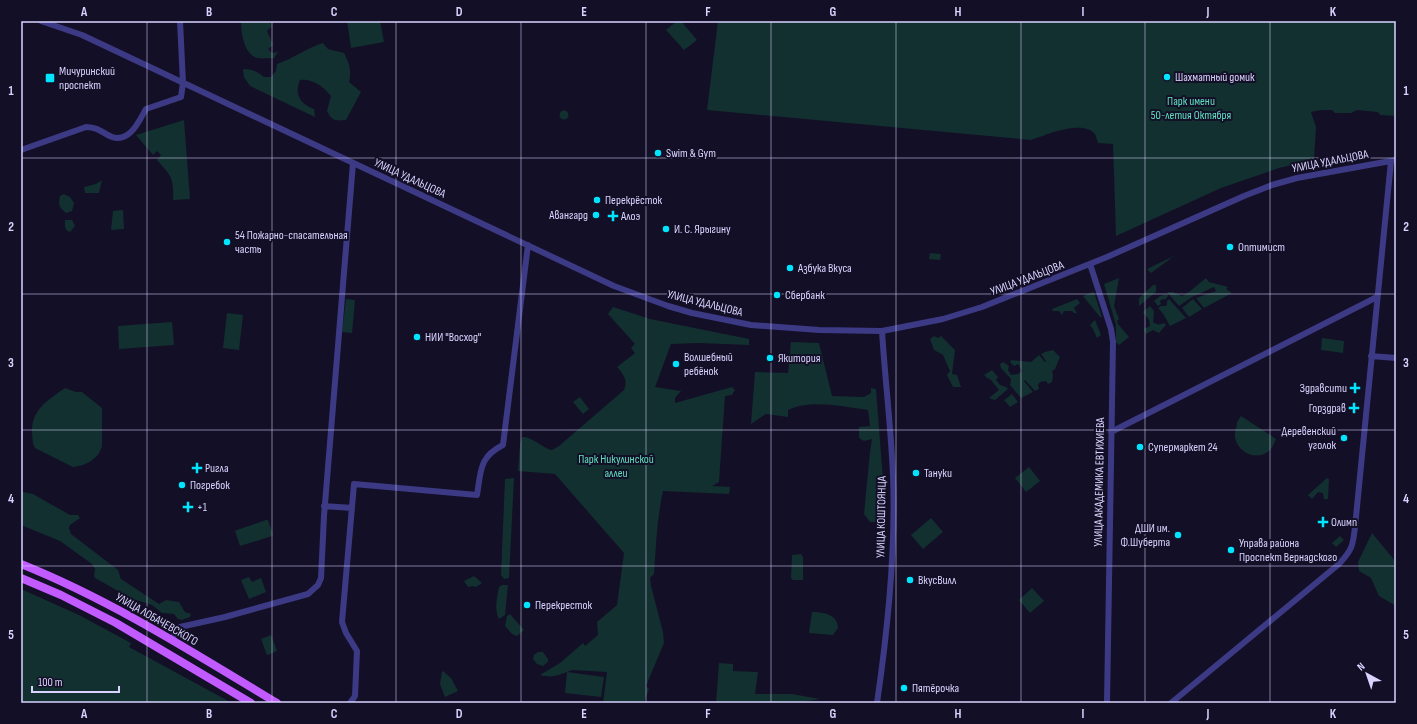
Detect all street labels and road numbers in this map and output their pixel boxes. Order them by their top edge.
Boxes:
street label: УЛИЦА УДАЛЬЦОВА [1291,147,1370,176]
street label: УЛИЦА УДАЛЬЦОВА [372,155,449,202]
street label: УЛИЦА УДАЛЬЦОВА [988,257,1067,299]
street label: УЛИЦА УДАЛЬЦОВА [665,287,745,320]
street label: УЛИЦА АКАДЕМИКА ЕВТИХИЕВА [1091,416,1108,547]
street label: УЛИЦА КОШТОЯНЦА [873,475,890,558]
street label: УЛИЦА ЛОБАЧЕВСКОГО [113,590,201,649]

